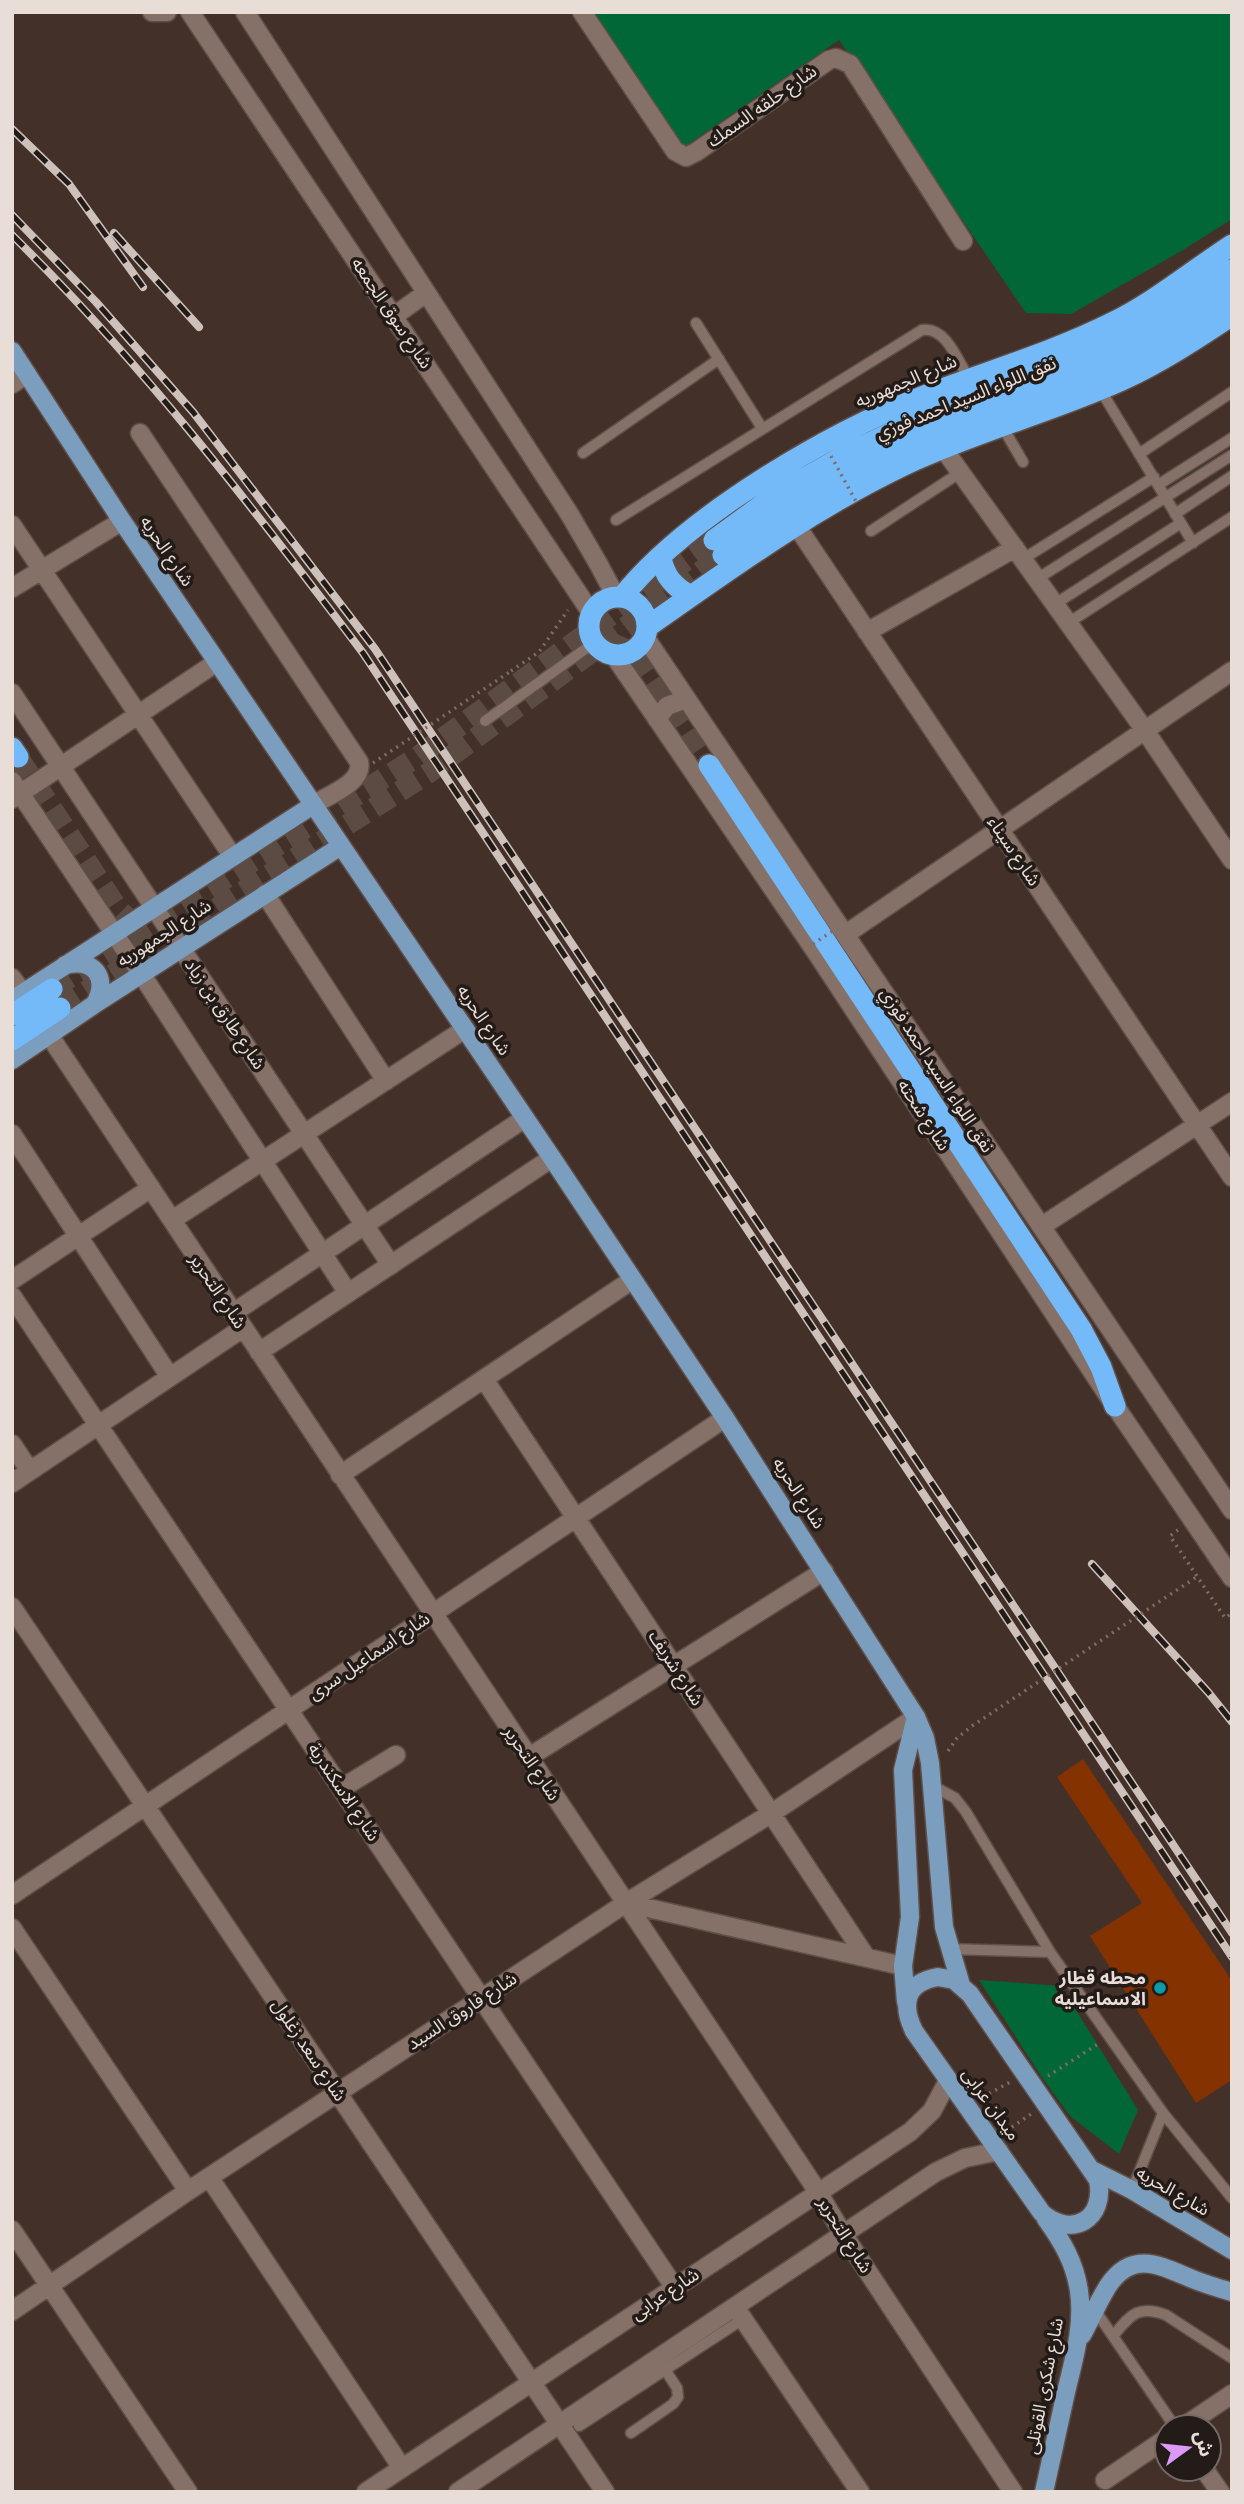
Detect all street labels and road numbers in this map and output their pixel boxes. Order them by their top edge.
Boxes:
street label: شارع حلقه السمك [702,58,823,154]
street label: شارع سوق الجمعه [344,252,439,374]
street label: شارع الجمهوريه [851,348,961,415]
street label: نفق اللواء السيد احمد فوزي [872,350,1060,446]
street label: شارع الحريه [133,510,200,592]
street label: شارع سيناء [980,811,1047,892]
street label: شارع الجمهوريه [112,893,217,974]
street label: شارع طارق بن زياد [177,953,272,1075]
street label: شارع الحريه [450,979,517,1061]
street label: نفق اللواء السيد احمد فوزي [874,982,1000,1158]
street label: شارع شحته [890,1074,957,1156]
street label: شارع التحرير [182,1247,253,1334]
street label: شارع الحريه [765,1452,832,1534]
street label: شارع اسماعيل سرى [303,1606,436,1707]
street label: شارع شريف [641,1625,710,1711]
street label: شارع التحرير [496,1719,567,1806]
street label: شارع الاسكندرية [301,1738,386,1847]
street label: شارع فاروق السيد [402,1966,523,2057]
street label: شارع سعد زغلول [264,1994,353,2107]
street label: ميدان عرابى [957,2062,1026,2145]
street label: شارع الحريه [1131,2160,1214,2223]
street label: شارع التحرير [810,2191,879,2279]
street label: شارع عرابى [626,2262,705,2327]
street label: شارع شكرى القوتلى [1018,2316,1071,2457]

